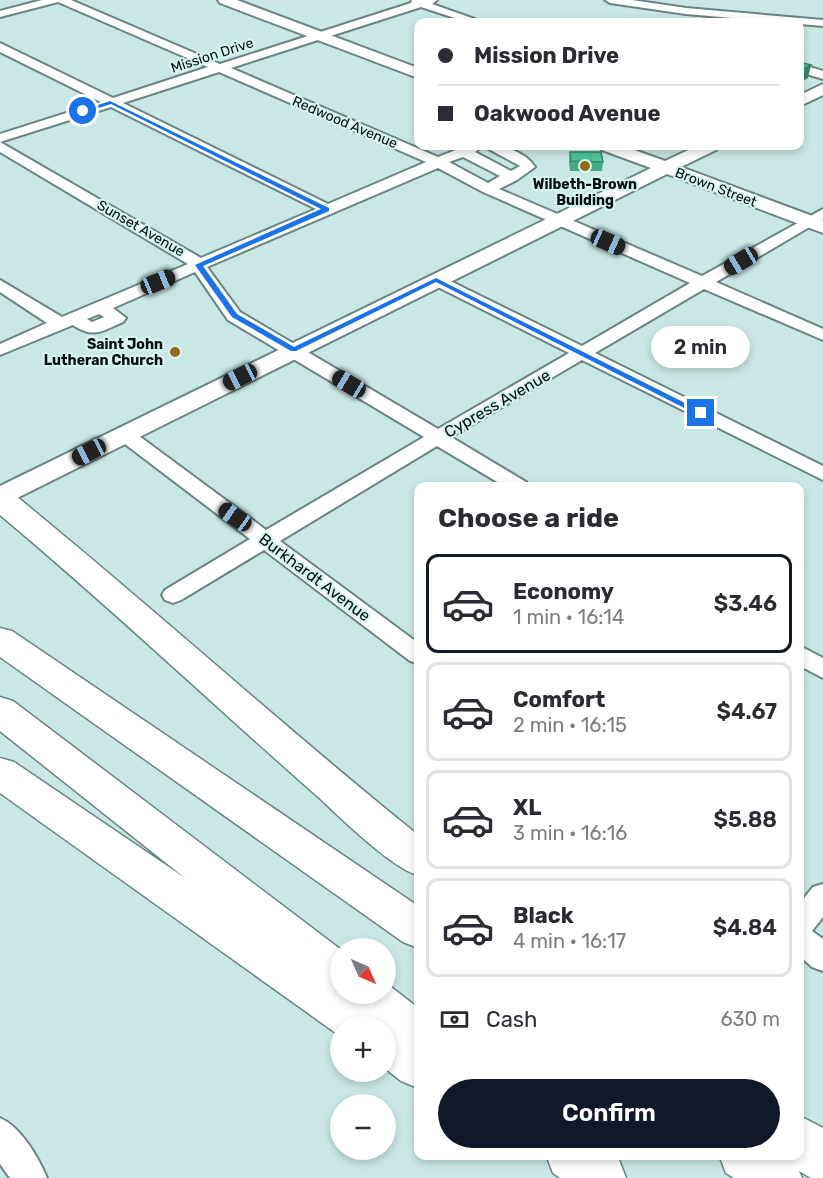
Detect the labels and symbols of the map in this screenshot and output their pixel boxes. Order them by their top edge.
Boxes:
street label: Mission Drive [169,34,256,77]
street label: Redwood Avenue [290,93,400,152]
route start [69,97,96,124]
marker: Wilbeth-Brown Building [578,159,592,173]
street label: Brown Street [673,164,759,211]
place label: Wilbeth-Brown Building [533,176,637,209]
street label: Sunset Avenue [94,197,188,260]
car [588,226,628,258]
car [721,244,761,278]
car [138,267,178,297]
callout: 2 min [652,326,750,368]
place label: Saint John Lutheran Church [44,336,163,369]
marker: Saint John Lutheran Church [168,345,182,359]
car [220,361,260,393]
street label: Cypress Avenue [441,365,554,442]
car [329,367,369,401]
route end [687,399,714,426]
car [69,436,109,468]
car [215,499,255,535]
street label: Burkhardt Avenue [255,529,374,625]
north arrow [330,938,396,1004]

